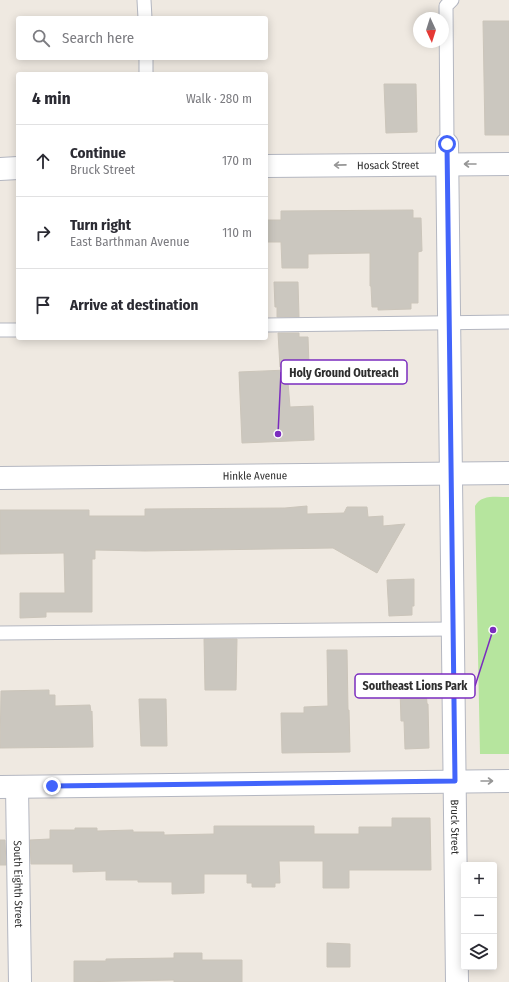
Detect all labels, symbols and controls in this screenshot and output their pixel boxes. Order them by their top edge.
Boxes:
north arrow [413,12,449,48]
search box [16,16,268,60]
icon: search [30,27,52,49]
text: Search here [62,29,134,47]
text: 4 min [32,88,71,109]
text: Walk · 280 m [186,91,252,106]
route start [438,135,456,153]
text: Continue [70,144,126,162]
icon: ahead [32,150,54,172]
text: 170 m [222,153,252,168]
street label: Hosack Street [357,158,419,172]
one-way arrow [464,160,477,168]
one-way arrow [334,161,347,169]
text: Bruck Street [70,162,135,177]
text: Turn right [70,216,131,234]
icon: right [32,222,54,244]
text: 110 m [222,225,252,240]
text: East Barthman Avenue [70,234,190,249]
icon: arrive [32,294,54,316]
text: Arrive at destination [70,296,198,314]
callout: Holy Ground Outreach [281,360,407,384]
text: Holy Ground Outreach [289,366,399,380]
street label: Hinkle Avenue [223,469,287,482]
callout: Southeast Lions Park [355,674,475,698]
text: Southeast Lions Park [363,679,468,693]
route end [43,777,61,795]
one-way arrow [480,777,493,785]
street label: Bruck Street [448,799,462,855]
street label: South Eighth Street [11,840,26,928]
map controls [461,862,497,970]
button: + [461,862,497,898]
button: − [461,898,497,934]
button: layers [461,934,497,970]

